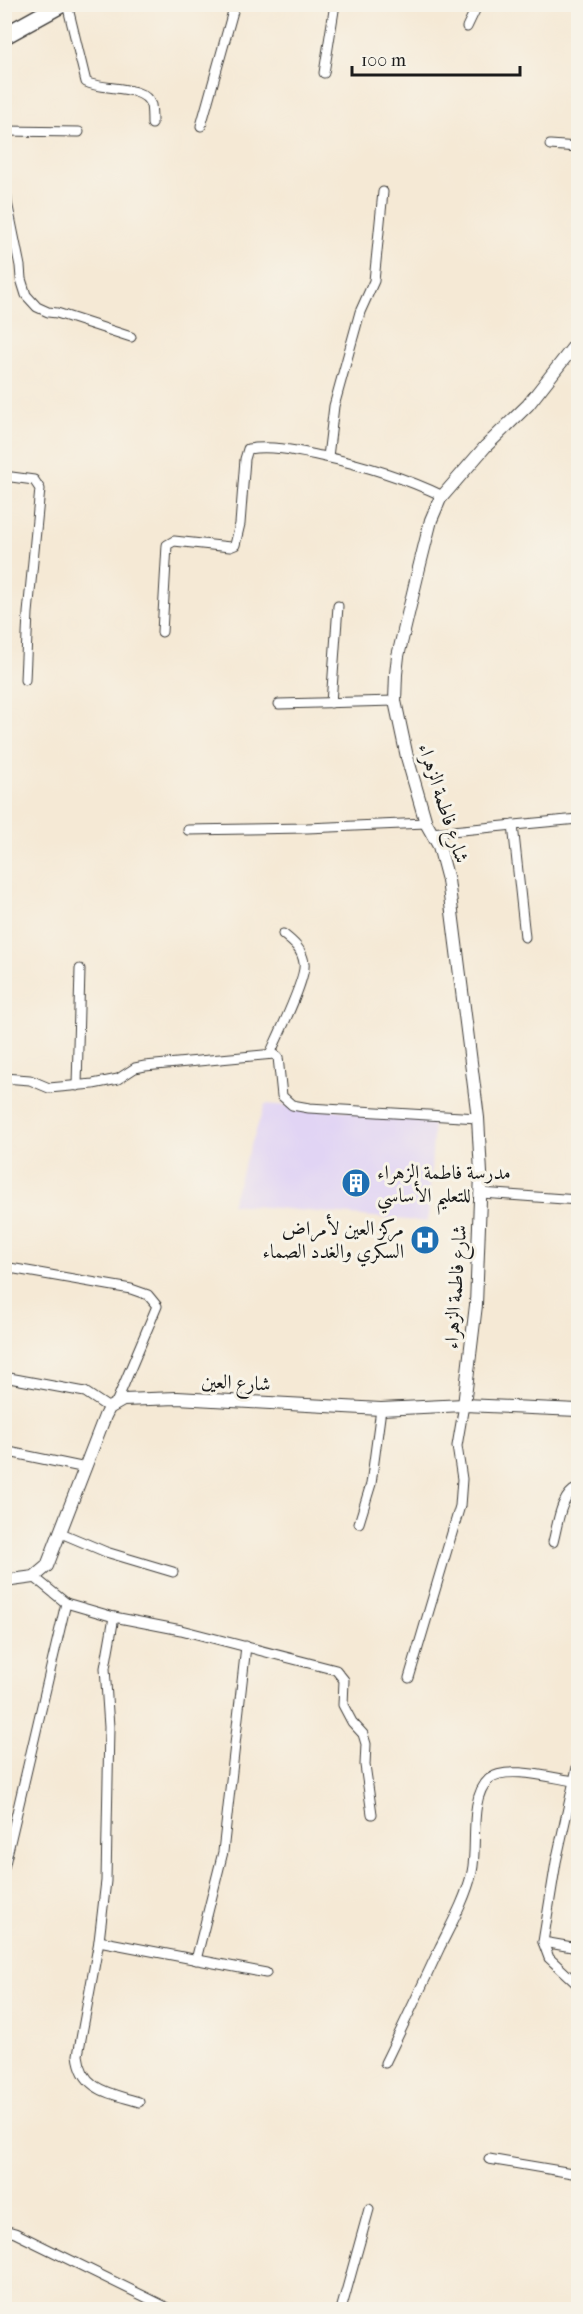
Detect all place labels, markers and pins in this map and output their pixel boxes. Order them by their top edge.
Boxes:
place label: مدرسة فاطمة الزهراء للتعليم الأساسي [377,1161,511,1215]
building icon: مدرسة فاطمة الزهراء للتعليم الأساسي [340,1167,372,1199]
place label: مركز العين لأمراض السكري والغدد الصماء [262,1213,404,1267]
hospital icon: مركز العين لأمراض السكري والغدد الصماء [409,1224,441,1256]

